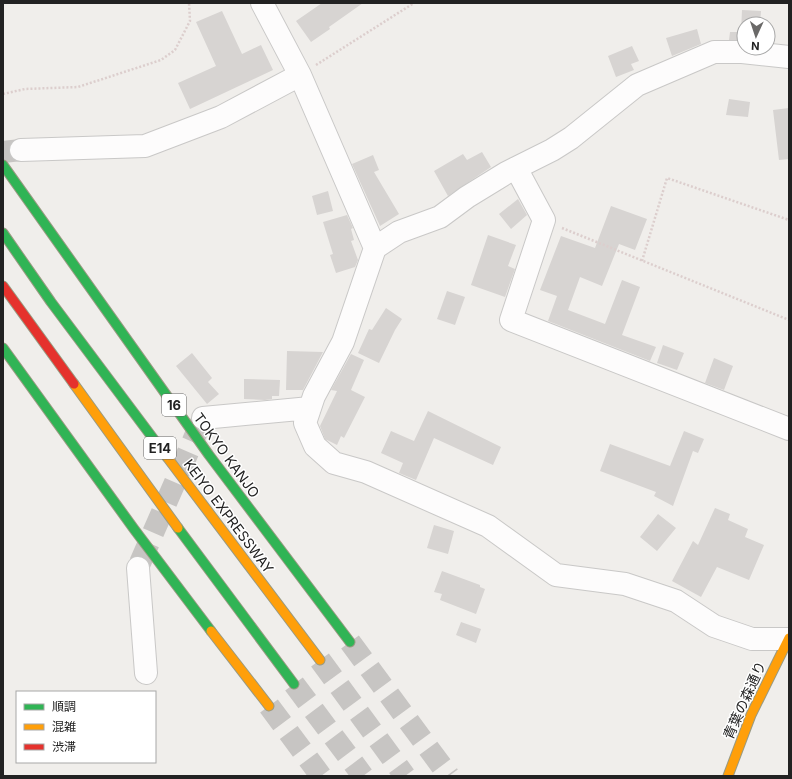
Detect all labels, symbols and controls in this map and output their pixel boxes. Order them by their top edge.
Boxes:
north arrow [736,16,776,56]
text: N [751,39,760,53]
road number: 16 [162,394,186,416]
street label: TOKYO KANJO [191,409,263,501]
road number: E14 [144,437,176,459]
street label: KEIYO EXPRESSWAY [180,456,278,577]
street label: 青葉の森通り [719,658,769,742]
legend [16,691,156,763]
text: 順調 [52,699,76,714]
text: 混雑 [52,719,76,734]
text: 渋滞 [52,739,76,754]

